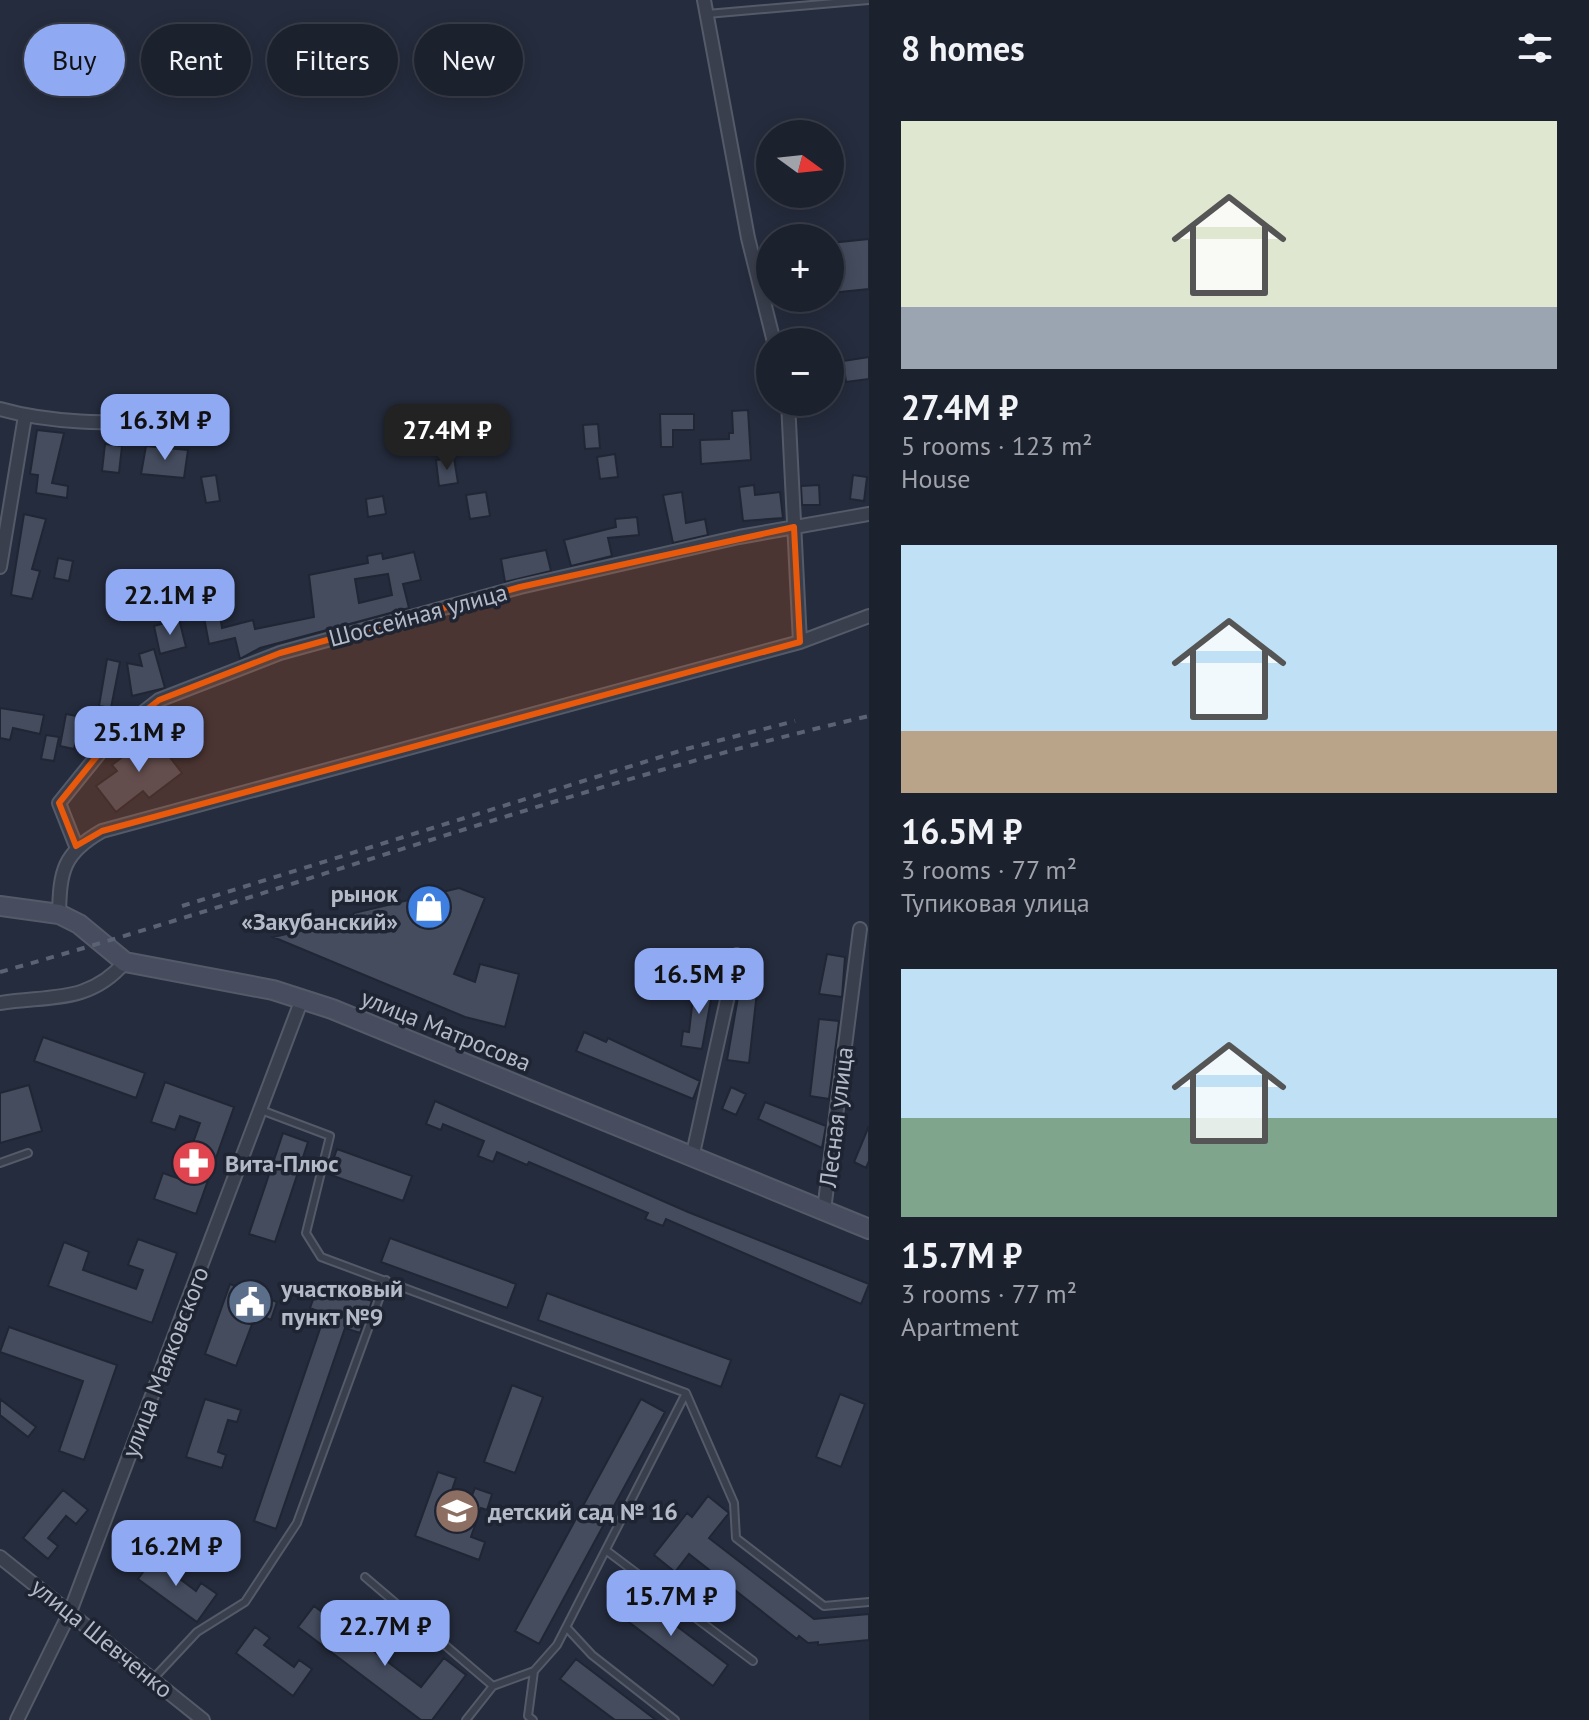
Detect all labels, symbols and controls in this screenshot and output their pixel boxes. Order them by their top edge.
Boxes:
chip: Buy [24,24,125,96]
chip: Rent [141,24,251,96]
chip: Filters [267,24,398,96]
chip: New [414,24,523,96]
text: 8 homes [901,26,1025,70]
icon: filters [1513,26,1557,70]
north arrow [756,120,844,208]
map controls [756,120,844,416]
icon: home [1157,173,1301,317]
button: + [756,224,844,312]
button: − [756,328,844,416]
text: 27.4M ₽ [901,385,1018,429]
pin: 16.3M ₽ [91,394,239,462]
text: 16.3M ₽ [119,403,211,436]
pin: 27.4M ₽ [373,404,521,472]
text: 27.4M ₽ [402,413,492,446]
text: 5 rooms · 123 m² [901,429,1093,462]
text: House [901,462,971,495]
pin: 22.1M ₽ [96,569,244,637]
street label: Шоссейная улица [325,576,511,654]
text: 22.1M ₽ [124,578,216,611]
icon: home [1157,597,1301,741]
pin: 25.1M ₽ [65,706,213,774]
text: 25.1M ₽ [93,715,185,748]
text: 16.5M ₽ [901,809,1022,853]
text: 3 rooms · 77 m² [901,853,1077,886]
place label: рынок «Закубанский» [241,878,398,937]
shop icon: рынок «Закубанский» [405,883,453,931]
text: Тупиковая улица [901,886,1090,919]
pin: 16.5M ₽ [625,948,773,1016]
text: 16.5M ₽ [653,957,745,990]
street label: улица Матросова [356,982,536,1078]
icon: home [1157,1021,1301,1165]
street label: Лесная улица [812,1045,860,1190]
pharmacy icon: Вита-Плюс [170,1139,218,1187]
place label: Вита-Плюс [225,1148,339,1179]
text: 15.7M ₽ [901,1233,1022,1277]
street label: улица Маяковского [114,1262,216,1462]
place label: участковый пункт №9 [280,1273,403,1332]
text: 3 rooms · 77 m² [901,1277,1077,1310]
public building icon: участковый пункт №9 [226,1278,274,1326]
text: Apartment [901,1310,1019,1343]
school or university icon: детский сад № 16 [433,1487,481,1535]
place label: детский сад № 16 [487,1496,678,1527]
pin: 16.2M ₽ [102,1520,250,1588]
text: 16.2M ₽ [130,1529,222,1562]
pin: 15.7M ₽ [597,1570,745,1638]
street label: улица Шевченко [25,1571,179,1705]
text: 15.7M ₽ [625,1579,717,1612]
pin: 22.7M ₽ [311,1600,459,1668]
text: 22.7M ₽ [339,1609,431,1642]

